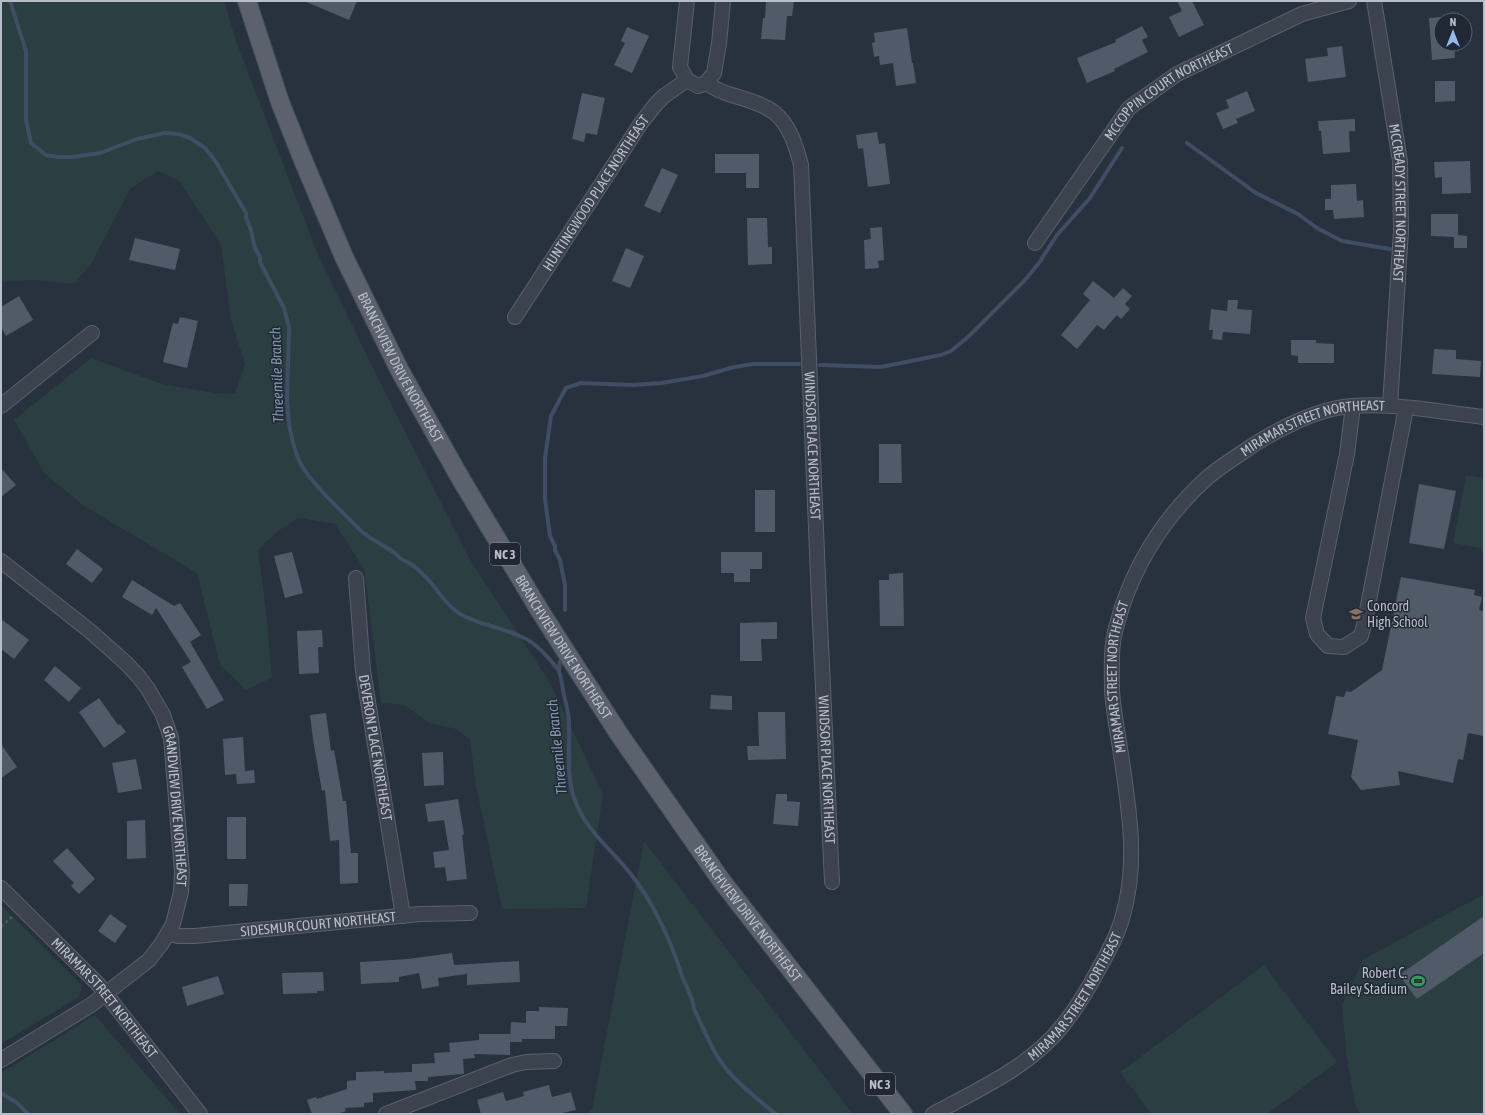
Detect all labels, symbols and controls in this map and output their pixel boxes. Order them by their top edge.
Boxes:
north arrow [1433,12,1473,52]
text: N [1450,16,1456,28]
street label: MCCOPPIN COURT NORTHEAST [1101,40,1236,143]
street label: HUNTINGWOOD PLACE NORTHEAST [539,112,652,274]
street label: MCCREADY STREET NORTHEAST [1386,123,1409,283]
street label: BRANCHVIEW DRIVE NORTHEAST [355,290,447,445]
water label: Threemile Branch [266,327,287,423]
street label: WINDSOR PLACE NORTHEAST [802,371,824,521]
street label: MIRAMAR STREET NORTHEAST [1237,397,1385,459]
road number: NC 3 [490,543,520,565]
street label: BRANCHVIEW DRIVE NORTHEAST [512,572,615,722]
place label: Concord High School [1367,598,1428,630]
street label: MIRAMAR STREET NORTHEAST [1104,599,1132,754]
school or university icon: Concord High School [1348,606,1364,622]
street label: DEVERON PLACE NORTHEAST [356,673,395,822]
street label: WINDSOR PLACE NORTHEAST [815,695,838,844]
water label: Threemile Branch [543,698,570,796]
street label: GRANDVIEW DRIVE NORTHEAST [159,723,190,887]
street label: BRANCHVIEW DRIVE NORTHEAST [691,842,805,985]
street label: SIDESMUR COURT NORTHEAST [240,908,397,940]
street label: MIRAMAR STREET NORTHEAST [1025,930,1124,1064]
street label: MIRAMAR STREET NORTHEAST [48,934,161,1061]
place label: Robert C. Bailey Stadium [1330,965,1407,997]
sports icon: Robert C. Bailey Stadium [1410,973,1426,989]
road number: NC 3 [865,1073,895,1095]

